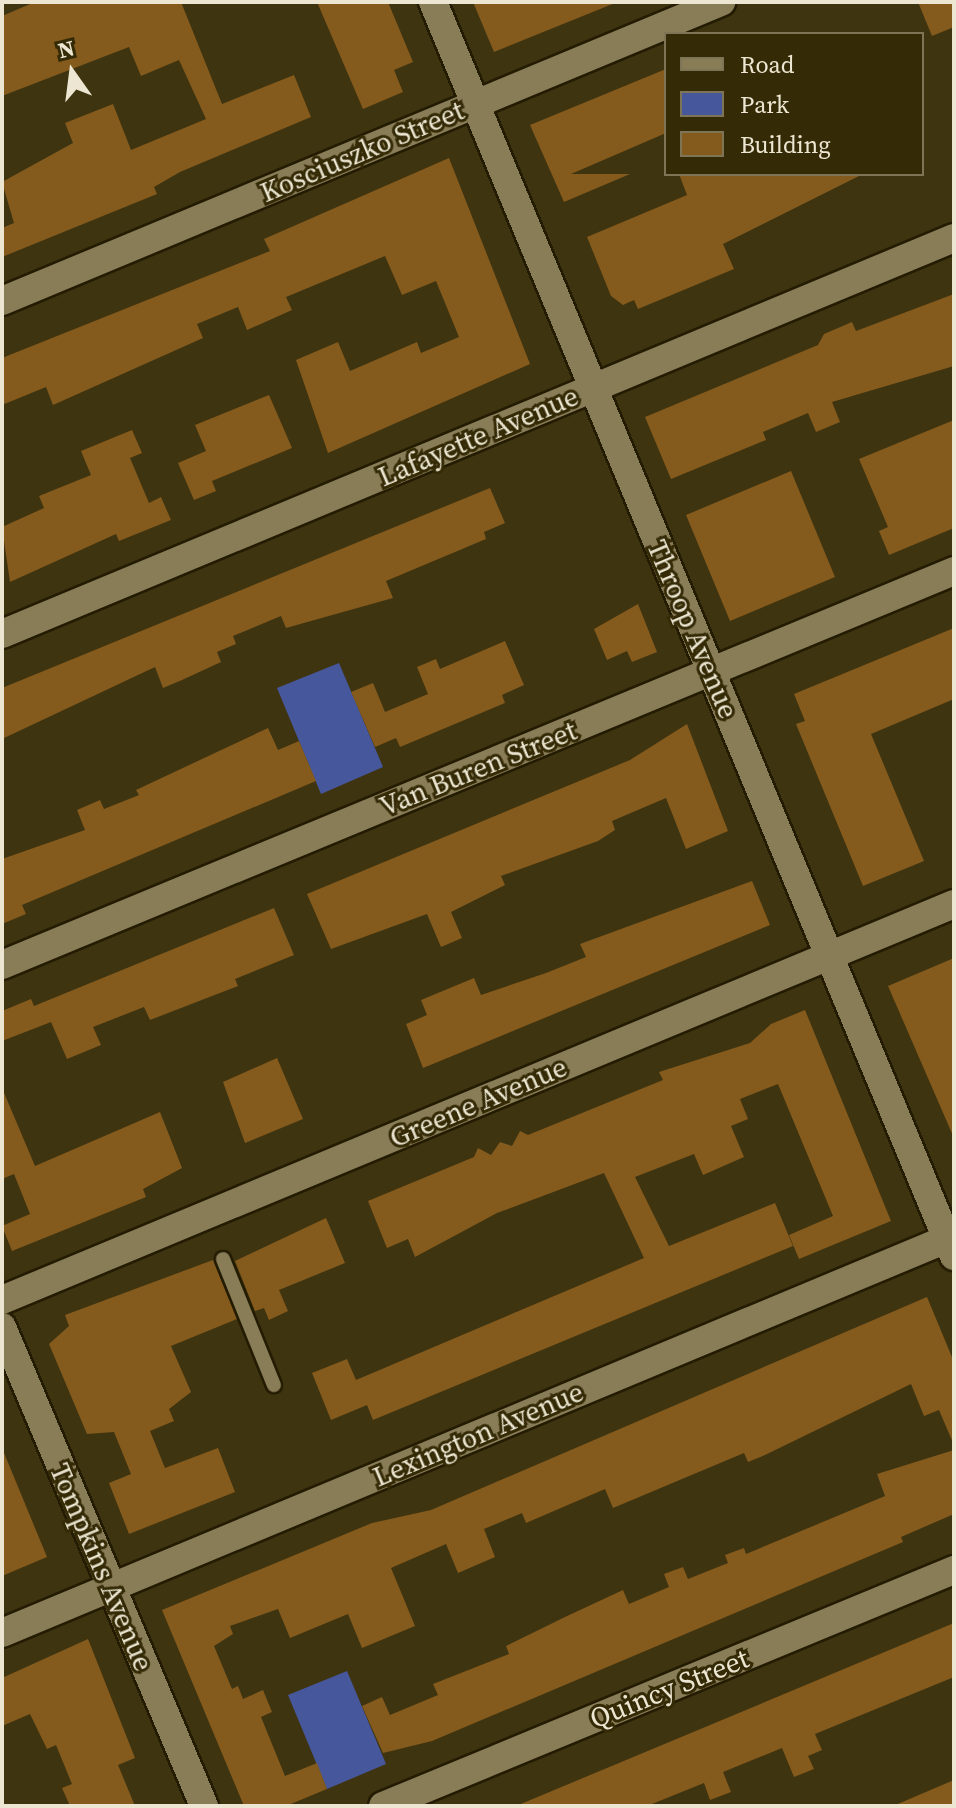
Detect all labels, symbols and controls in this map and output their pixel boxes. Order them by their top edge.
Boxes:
north arrow [32,32,112,112]
text: N [55,32,78,65]
legend [664,32,924,176]
text: Road [740,48,794,81]
text: Park [740,88,789,121]
street label: Kosciuszko Street [255,93,469,209]
text: Building [740,128,831,161]
street label: Lafayette Avenue [373,379,583,493]
street label: Throop Avenue [640,535,746,723]
street label: Van Buren Street [375,713,581,823]
street label: Greene Avenue [384,1050,572,1154]
street label: Lexington Avenue [368,1375,588,1493]
street label: Tompkins Avenue [43,1458,161,1676]
street label: Quincy Street [585,1641,753,1735]

